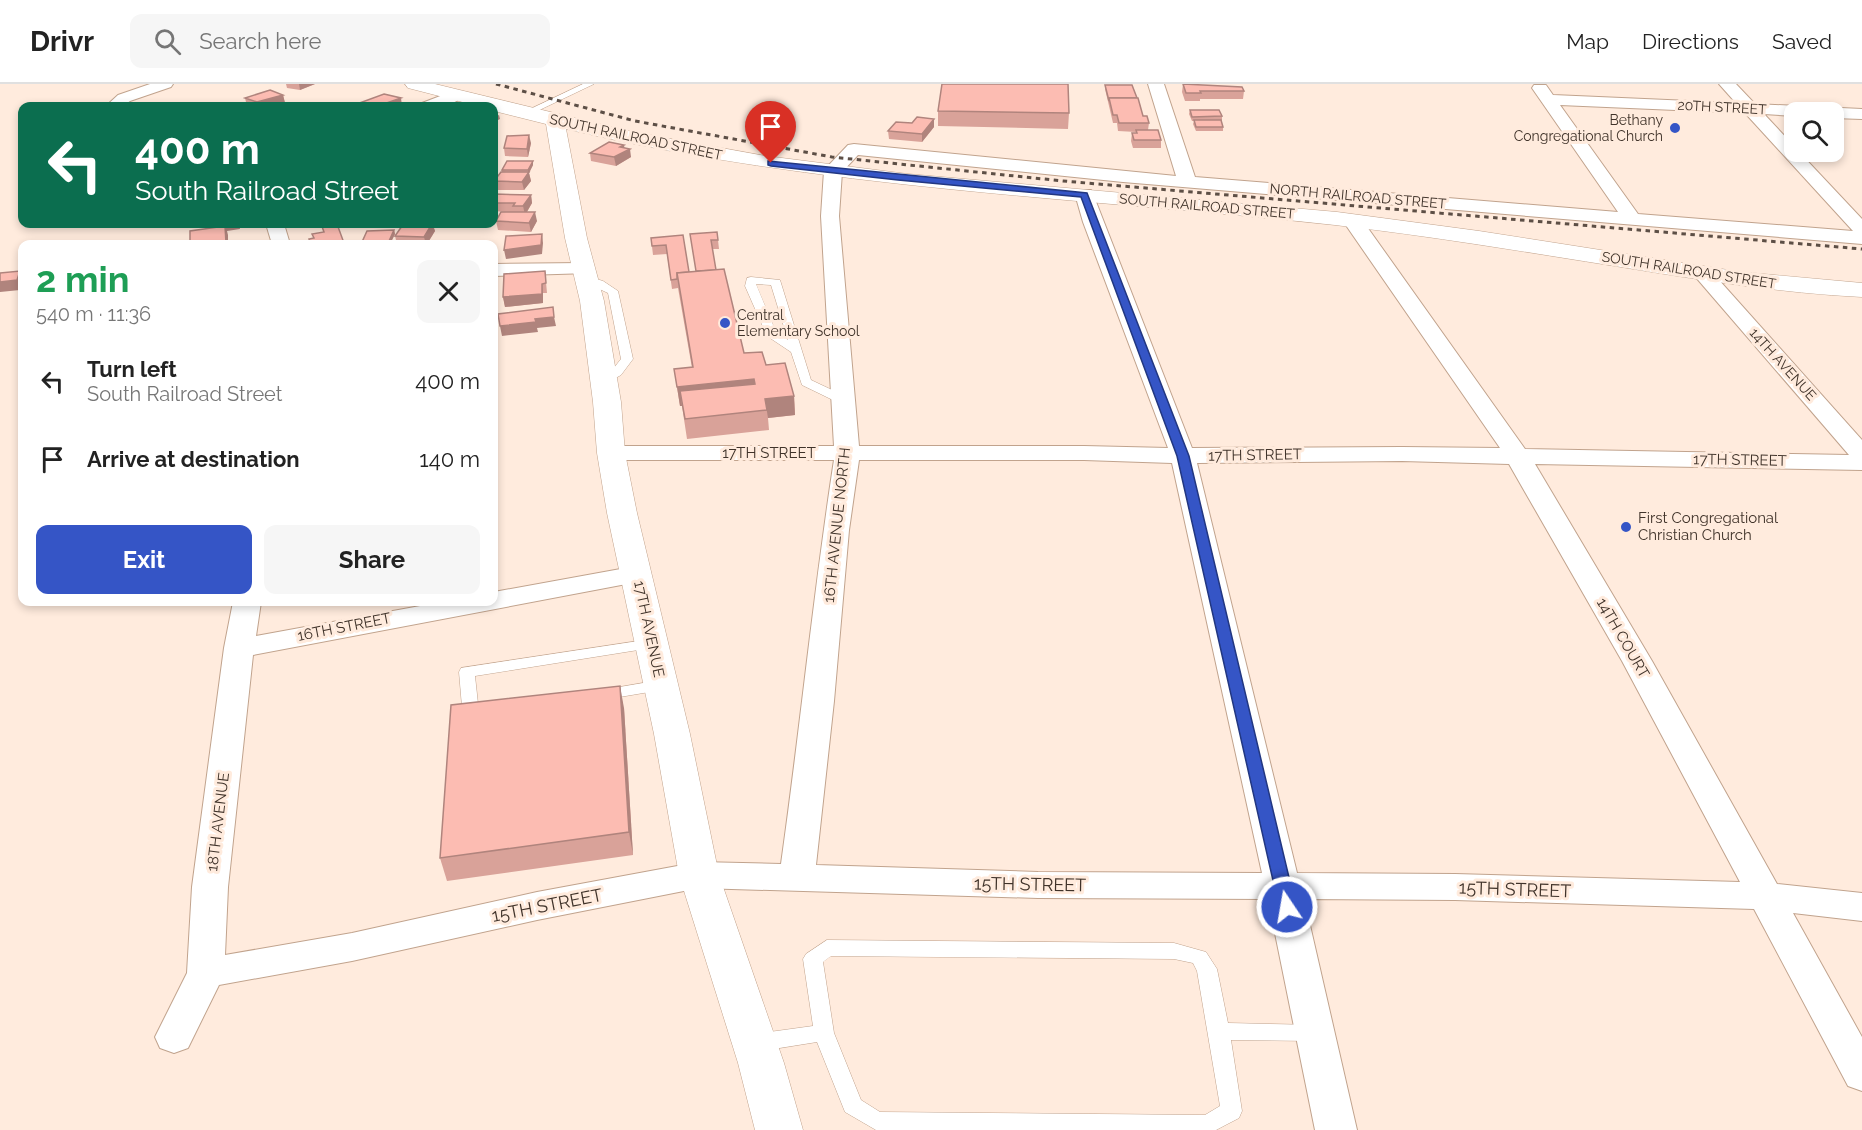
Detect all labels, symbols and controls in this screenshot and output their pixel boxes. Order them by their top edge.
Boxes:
search box [130,14,550,68]
text: Drivr [30,25,94,58]
icon: search [151,25,184,58]
text: Search here [199,28,321,54]
text: Map [1566,29,1609,54]
text: Directions [1642,29,1739,54]
text: Saved [1772,29,1832,54]
street label: 20TH STREET [1677,97,1767,117]
pin [745,101,796,163]
map controls [1784,102,1844,162]
button: search [1784,102,1844,162]
icon: arrive [754,110,787,143]
street label: SOUTH RAILROAD STREET [548,111,724,163]
place label: Bethany Congregational Church [1514,112,1663,144]
marker: Bethany Congregational Church [1668,121,1682,135]
text: 400 m [135,125,260,174]
icon: left [36,126,114,204]
text: South Railroad Street [135,175,399,206]
street label: NORTH RAILROAD STREET [1269,180,1447,212]
street label: SOUTH RAILROAD STREET [1118,190,1296,222]
street label: SOUTH RAILROAD STREET [1601,248,1778,292]
text: 2 min [36,258,129,300]
button: close [417,260,480,323]
text: 540 m · 11:36 [36,302,151,326]
place label: Central Elementary School [737,307,860,339]
marker: Central Elementary School [718,316,732,330]
street label: 14TH AVENUE [1746,325,1820,403]
text: Turn left [87,356,177,382]
icon: left [36,365,69,398]
text: 400 m [415,368,480,394]
text: South Railroad Street [87,382,282,406]
icon: arrive [36,443,69,476]
street label: 17TH STREET [722,444,816,462]
street label: 17TH STREET [1208,445,1302,465]
text: Arrive at destination [87,446,300,472]
text: 140 m [419,446,480,472]
street label: 16TH AVENUE NORTH [820,446,854,604]
street label: 17TH STREET [1693,450,1787,470]
place label: First Congregational Christian Church [1638,509,1779,544]
marker: First Congregational Christian Church [1619,520,1633,534]
button: Exit [36,525,252,594]
button: Share [264,525,480,594]
street label: 17TH AVENUE [630,579,668,679]
street label: 14TH COURT [1593,595,1653,681]
street label: 16TH STREET [296,609,392,645]
street label: 18TH AVENUE [203,772,233,872]
street label: 15TH STREET [974,873,1086,895]
position arrow [1255,875,1319,939]
street label: 15TH STREET [1458,877,1572,901]
street label: 15TH STREET [490,884,604,926]

